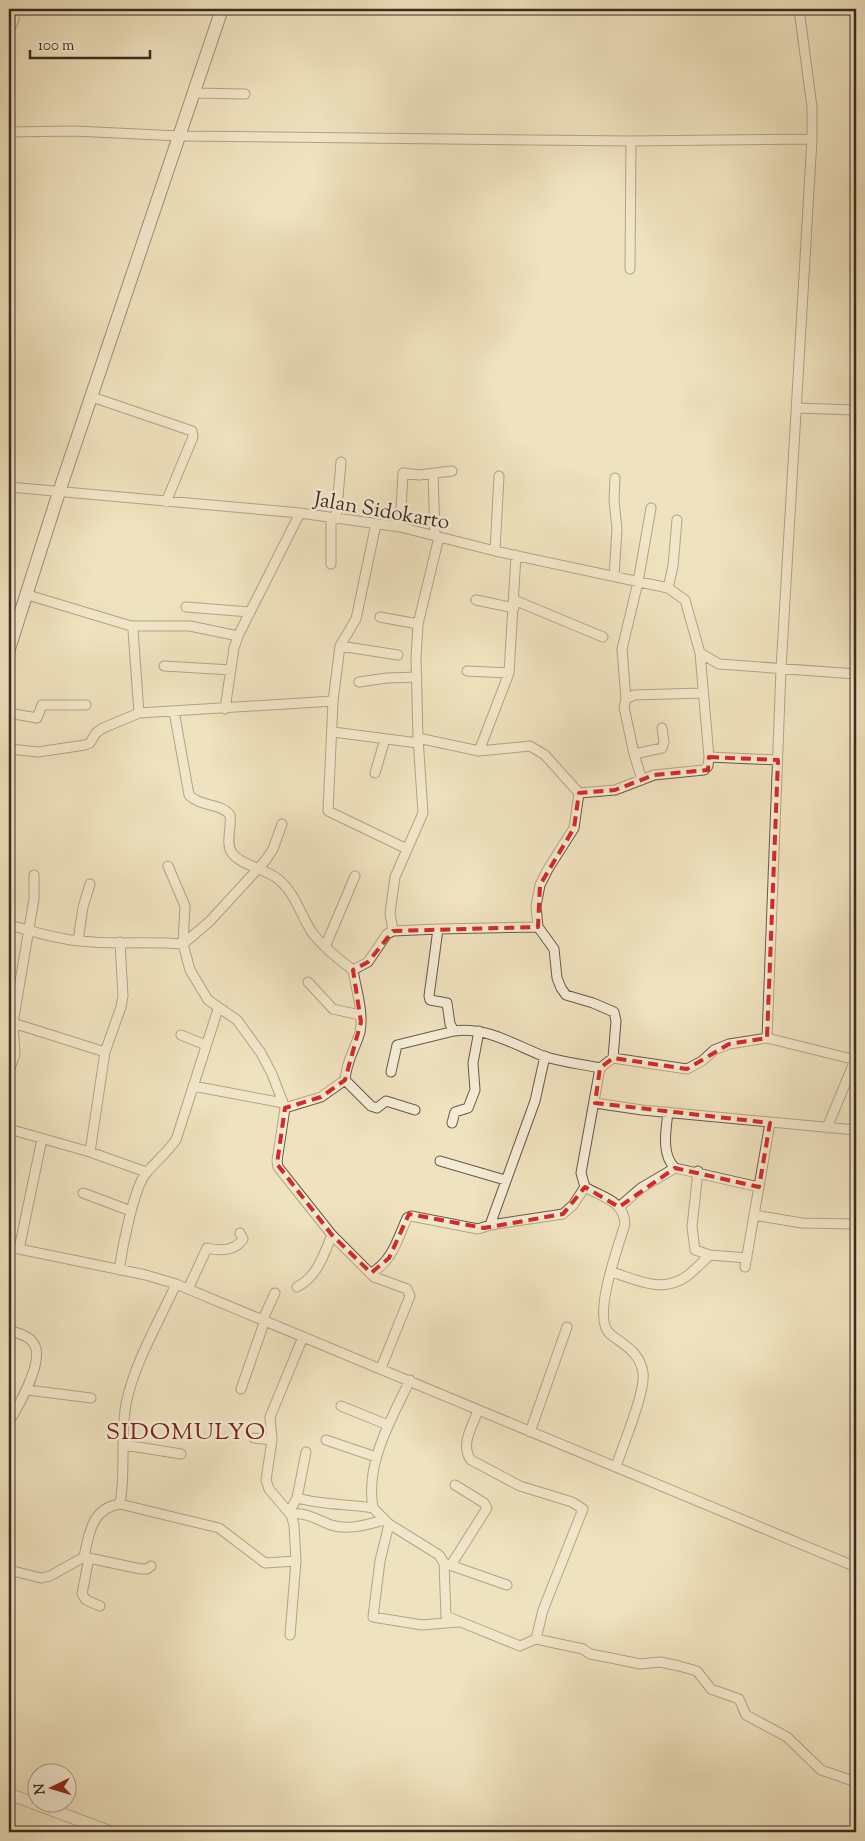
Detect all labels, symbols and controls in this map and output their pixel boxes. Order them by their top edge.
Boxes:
scale bar [30,28,150,60]
text: 100 m [38,36,75,57]
street label: Jalan Sidokarto [311,485,452,539]
district label: SIDOMULYO [106,1416,266,1450]
north arrow [28,1764,78,1814]
text: N [31,1783,51,1795]

